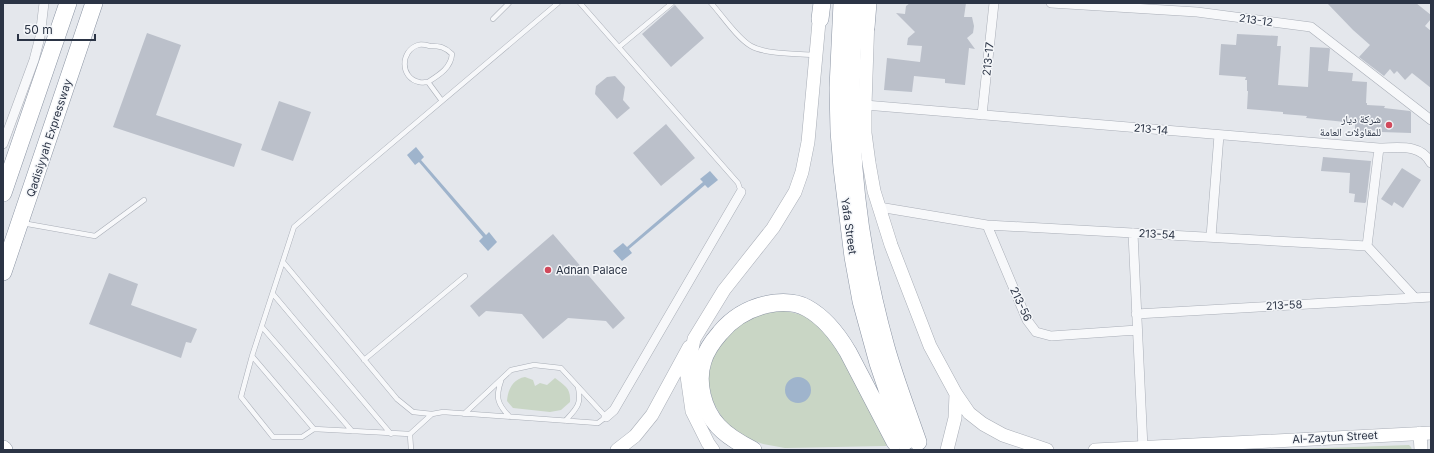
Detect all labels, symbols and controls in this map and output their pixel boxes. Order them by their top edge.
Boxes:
street label: 213-12 [1238,11,1274,29]
scale bar [18,16,95,42]
text: 50 m [24,22,53,37]
street label: 213-17 [979,41,997,77]
street label: Qadisiyyah Expressway [23,77,75,199]
place label: شركة ديار للمقاولات العامة [1320,112,1381,139]
marker: شركة ديار للمقاولات العامة [1384,120,1394,130]
street label: 213-14 [1133,121,1169,137]
street label: Yafa Street [838,197,860,256]
street label: 213-54 [1138,226,1176,242]
place label: Adnan Palace [556,263,627,277]
marker: Adnan Palace [543,265,553,275]
street label: 213-56 [1007,284,1035,324]
street label: 213-58 [1265,297,1303,313]
street label: Al-Zaytun Street [1292,428,1378,446]

